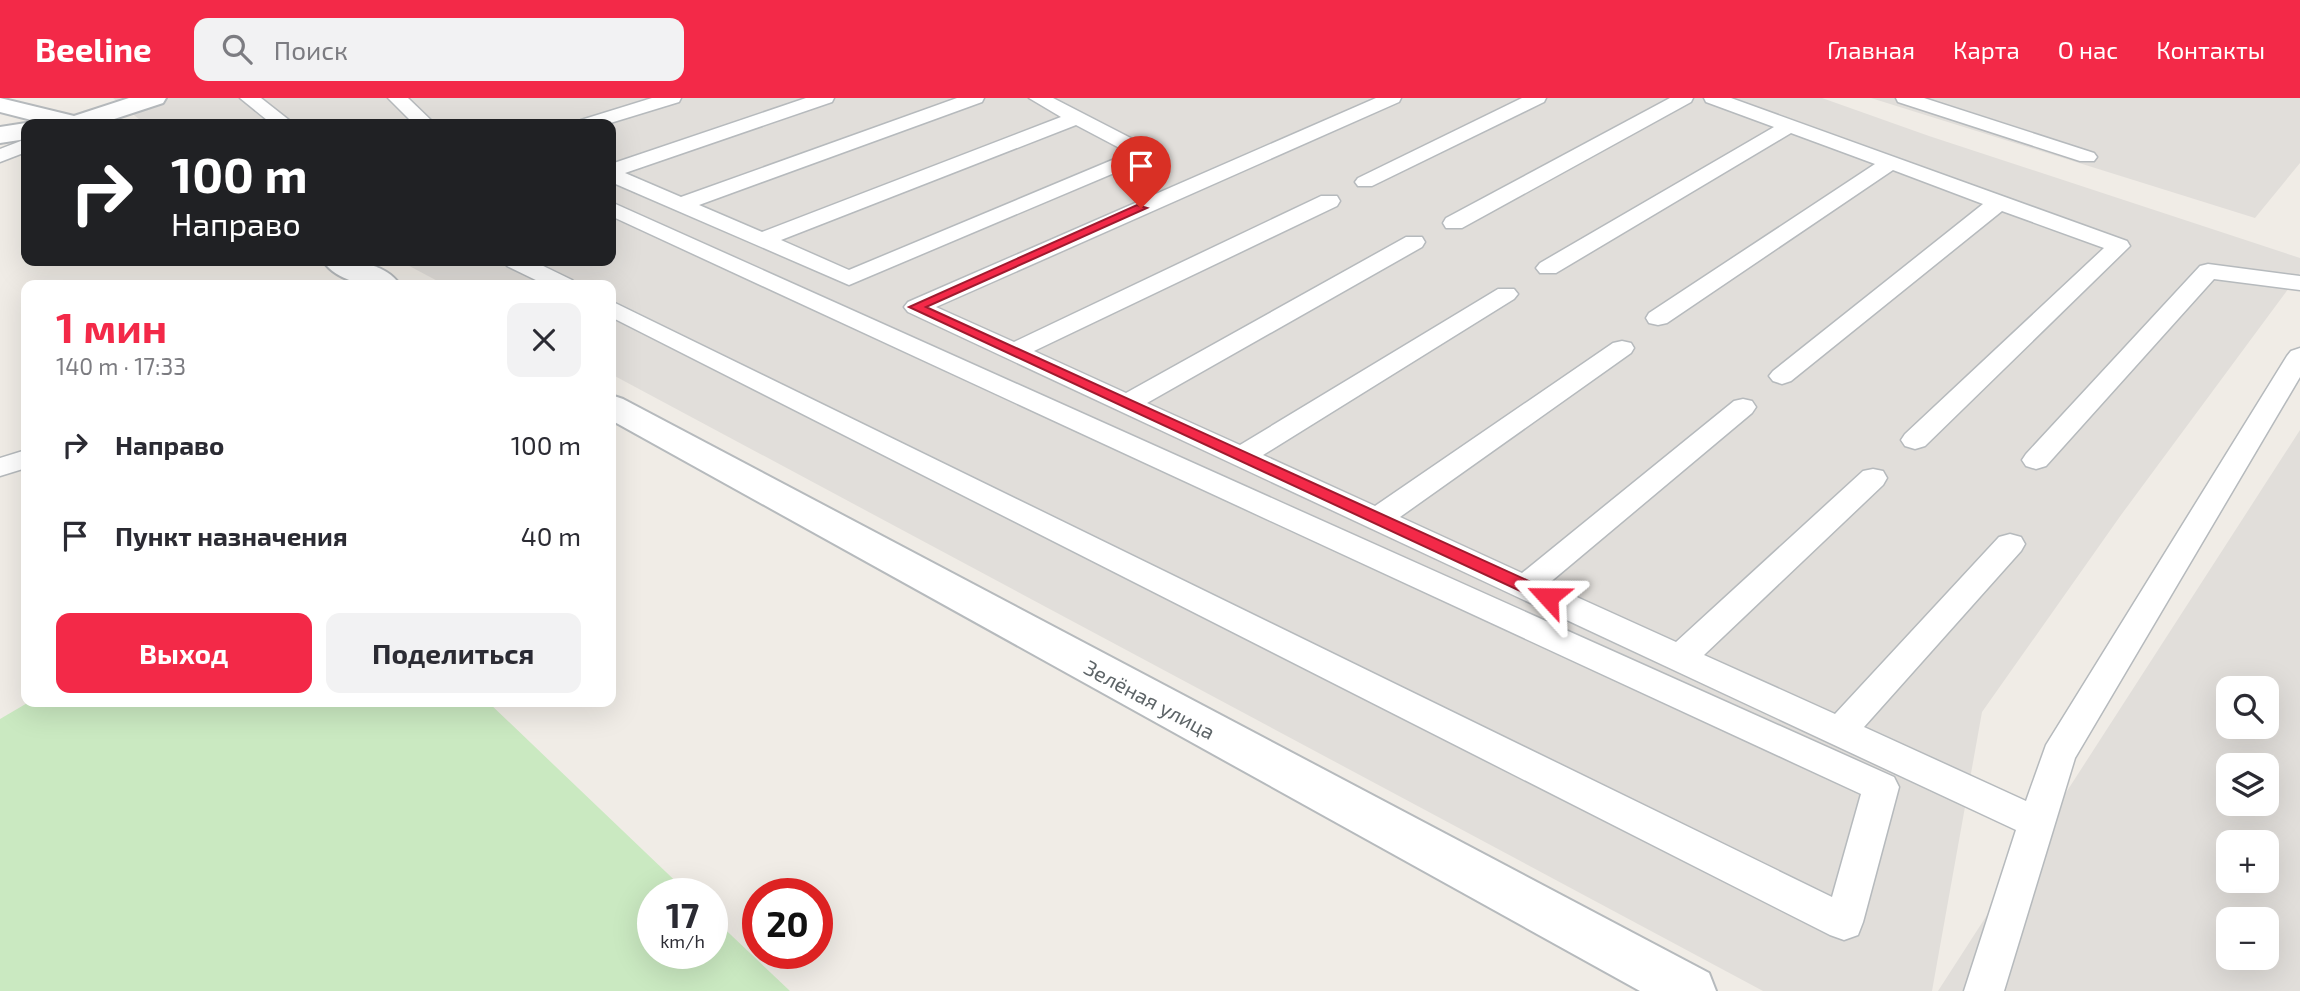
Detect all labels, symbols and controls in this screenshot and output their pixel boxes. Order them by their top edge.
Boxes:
search box [194,18,684,81]
text: Beeline [35,29,152,69]
icon: search [218,30,256,68]
text: Поиск [274,34,348,65]
text: Главная [1827,35,1915,64]
text: Карта [1953,35,2020,64]
text: О нас [2058,35,2118,64]
text: Контакты [2156,35,2265,64]
pin [1111,136,1171,208]
text: 100 m [171,144,308,203]
icon: right [56,147,147,238]
icon: arrive [1122,147,1160,185]
text: Направо [171,204,301,242]
text: 1 мин [56,301,167,351]
button: close [507,303,581,377]
text: 140 m · 17:33 [56,352,186,380]
icon: right [56,426,94,464]
text: Направо [115,429,224,460]
text: 100 m [511,429,581,460]
icon: arrive [56,517,94,555]
text: Пункт назначения [115,520,348,551]
text: 40 m [521,520,581,551]
position arrow [1511,560,1585,634]
button: Выход [56,613,312,693]
button: Поделиться [326,613,581,693]
street label: Зелёная улица [1080,654,1220,745]
map controls [2216,676,2279,970]
button: search [2216,676,2279,739]
button: layers [2216,753,2279,816]
button: + [2216,830,2279,893]
speed limit sign: 20 [742,878,833,969]
text: 17 [666,893,699,935]
button: − [2216,907,2279,970]
text: km/h [660,930,705,952]

